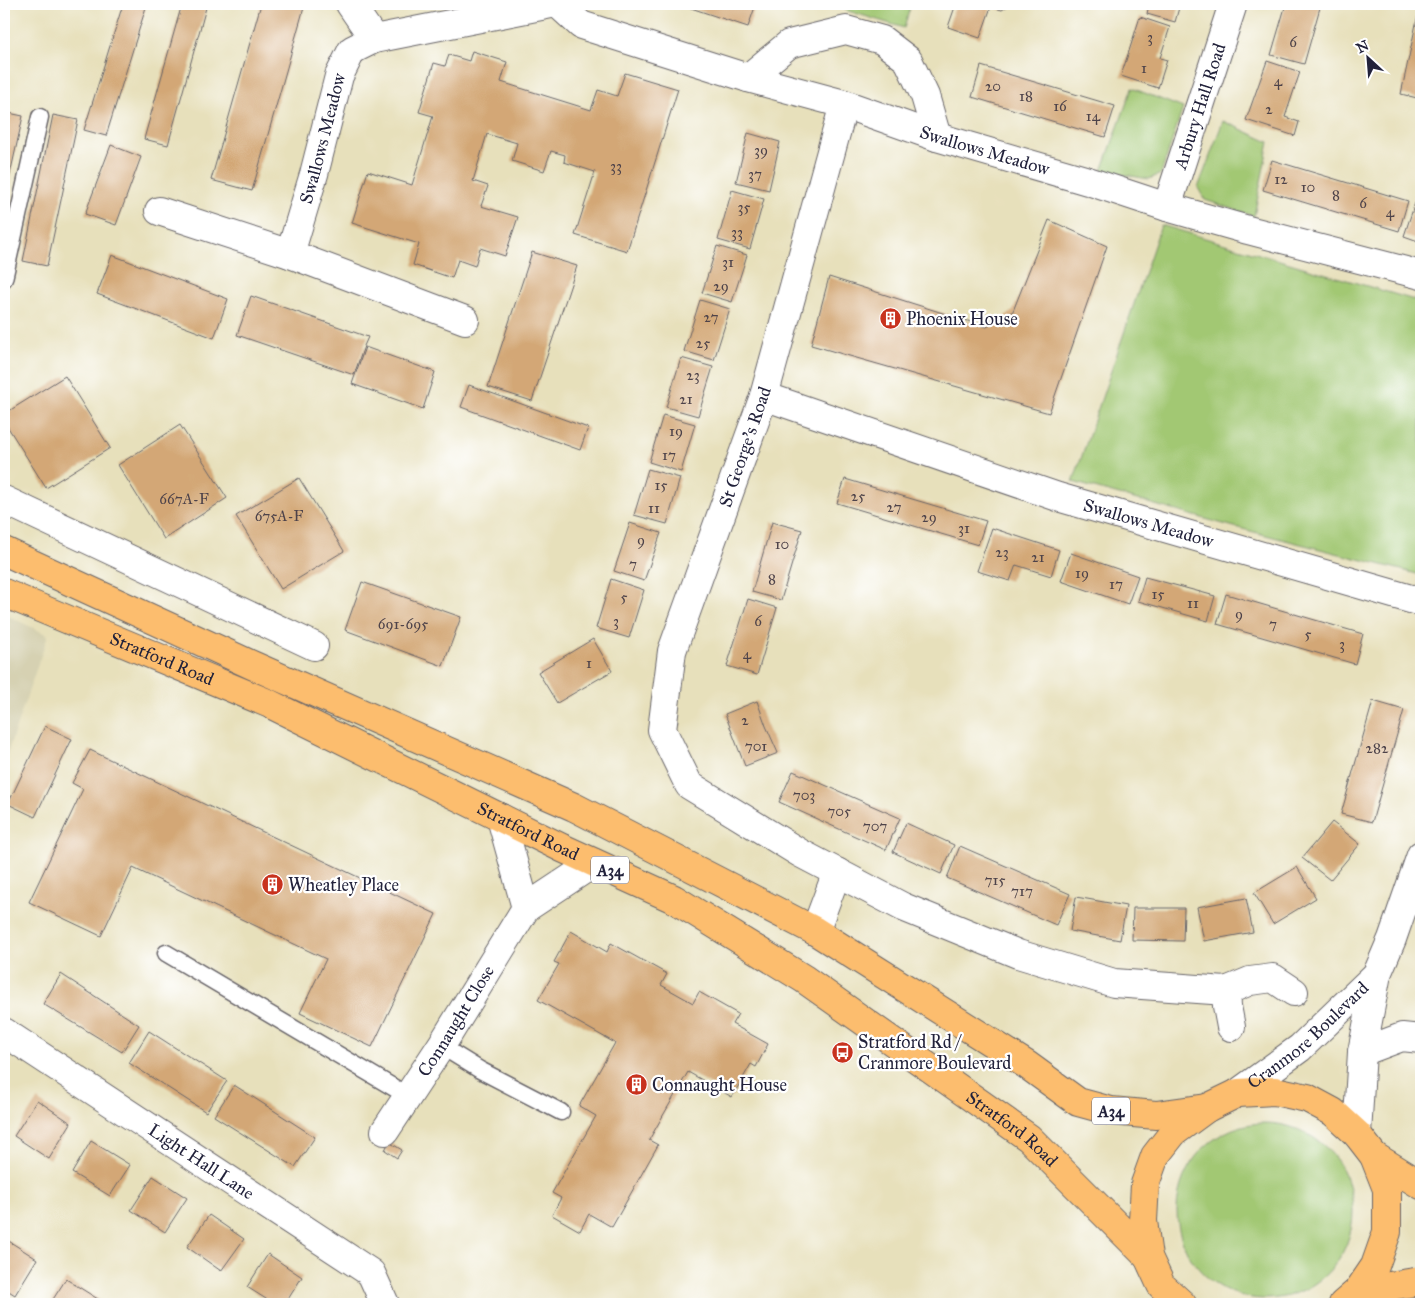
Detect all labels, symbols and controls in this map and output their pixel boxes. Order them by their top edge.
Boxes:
house number: 3 [1147,28,1153,46]
north arrow [1342,32,1392,82]
house number: 6 [1289,33,1298,51]
text: N [1353,36,1372,57]
street label: Arbury Hall Road [1169,40,1231,173]
house number: 1 [1141,59,1147,77]
street label: Swallows Meadow [295,71,350,206]
house number: 4 [1274,72,1283,90]
house number: 20 [985,77,1001,95]
house number: 18 [1019,87,1033,105]
house number: 16 [1053,97,1068,115]
house number: 2 [1265,100,1273,118]
house number: 14 [1086,107,1101,125]
street label: Swallows Meadow [917,121,1052,180]
house number: 39 [754,141,768,159]
house number: 33 [610,157,622,175]
house number: 37 [748,165,762,183]
house number: 12 [1274,170,1288,188]
house number: 10 [1301,178,1315,196]
house number: 8 [1332,186,1340,204]
house number: 6 [1359,194,1368,212]
house number: 35 [738,198,751,216]
house number: 4 [1386,203,1395,221]
house number: 33 [731,223,743,241]
house number: 31 [722,253,734,271]
house number: 29 [713,277,729,295]
building icon: Phoenix House [878,307,902,331]
house number: 27 [704,308,719,326]
place label: Phoenix House [906,308,1018,330]
house number: 25 [696,334,710,352]
house number: 23 [686,366,700,384]
street label: St George's Road [714,384,777,511]
house number: 21 [679,390,693,408]
house number: 19 [669,422,683,440]
house number: 17 [662,446,676,464]
house number: 15 [655,476,667,494]
house number: 25 [851,487,865,505]
house number: 667A-F [159,490,209,508]
street label: Swallows Meadow [1081,494,1216,552]
house number: 27 [887,498,902,516]
house number: 11 [648,499,660,517]
house number: 675A-F [255,507,304,525]
house number: 29 [921,508,937,526]
house number: 31 [958,519,970,537]
house number: 9 [637,531,645,549]
house number: 10 [775,535,789,553]
house number: 23 [995,543,1009,561]
house number: 21 [1031,548,1045,566]
house number: 7 [629,555,637,573]
house number: 19 [1075,564,1089,582]
house number: 8 [768,570,776,588]
house number: 17 [1109,575,1123,593]
house number: 15 [1152,585,1164,603]
house number: 5 [621,588,628,606]
house number: 11 [1187,594,1199,612]
house number: 9 [1235,605,1243,623]
house number: 3 [613,612,619,630]
house number: 6 [754,612,763,630]
house number: 691-695 [378,615,428,633]
house number: 7 [1269,615,1277,633]
house number: 5 [1305,625,1312,643]
street label: Stratford Road [107,627,217,690]
house number: 3 [1339,635,1345,653]
house number: 4 [743,645,752,663]
house number: 1 [586,654,592,672]
house number: 2 [741,711,749,729]
house number: 701 [745,737,767,755]
house number: 282 [1366,739,1389,757]
house number: 703 [793,786,815,804]
street label: Stratford Road [474,797,582,865]
house number: 705 [827,802,851,820]
house number: 707 [863,817,887,835]
road number: A34 [591,856,629,884]
house number: 715 [985,871,1005,889]
building icon: Wheatley Place [260,873,284,897]
place label: Wheatley Place [288,874,399,896]
house number: 717 [1011,882,1033,900]
street label: Connaught Close [413,961,499,1081]
street label: Cranmore Boulevard [1243,977,1373,1094]
place label: Stratford Rd / Cranmore Boulevard [858,1031,1011,1074]
bus stop icon: Stratford Rd / Cranmore Boulevard [830,1040,854,1064]
building icon: Connaught House [624,1073,648,1097]
place label: Connaught House [652,1074,787,1097]
street label: Stratford Road [962,1086,1062,1171]
road number: A34 [1092,1098,1130,1124]
street label: Light Hall Lane [144,1119,258,1204]

